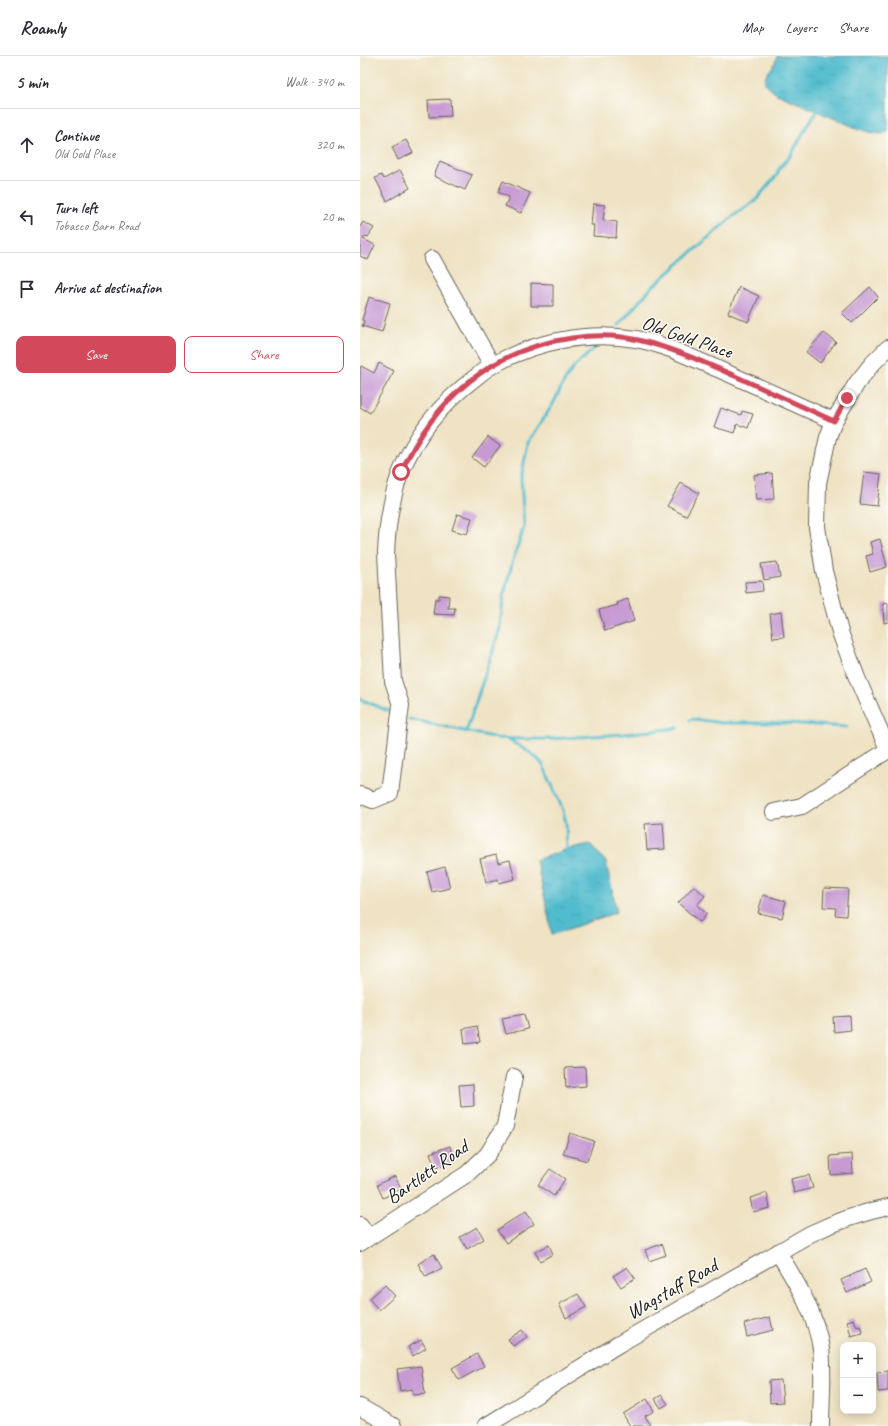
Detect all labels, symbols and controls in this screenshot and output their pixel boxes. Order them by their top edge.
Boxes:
text: Roamly [20,16,66,40]
text: Map [742,19,764,36]
text: Layers [786,19,817,36]
text: Share [839,19,868,36]
text: 5 min [16,72,48,93]
text: Walk · 340 m [285,74,344,90]
text: Continue [54,127,99,146]
icon: ahead [16,134,38,156]
text: 320 m [316,137,344,153]
text: Old Gold Place [54,146,115,162]
text: Turn left [54,199,97,218]
icon: left [16,206,38,228]
text: 20 m [322,209,344,225]
text: Tobacco Barn Road [54,218,139,234]
icon: arrive [16,278,38,300]
text: Arrive at destination [54,279,161,298]
street label: Old Gold Place [638,310,737,365]
button: Save [16,336,176,373]
button: Share [184,336,344,373]
route end [838,389,856,407]
route start [392,463,410,481]
street label: Bartlett Road [381,1133,476,1210]
street label: Wagstaff Road [622,1251,725,1325]
map controls [840,1342,876,1414]
button: + [840,1342,876,1378]
button: − [840,1378,876,1414]

